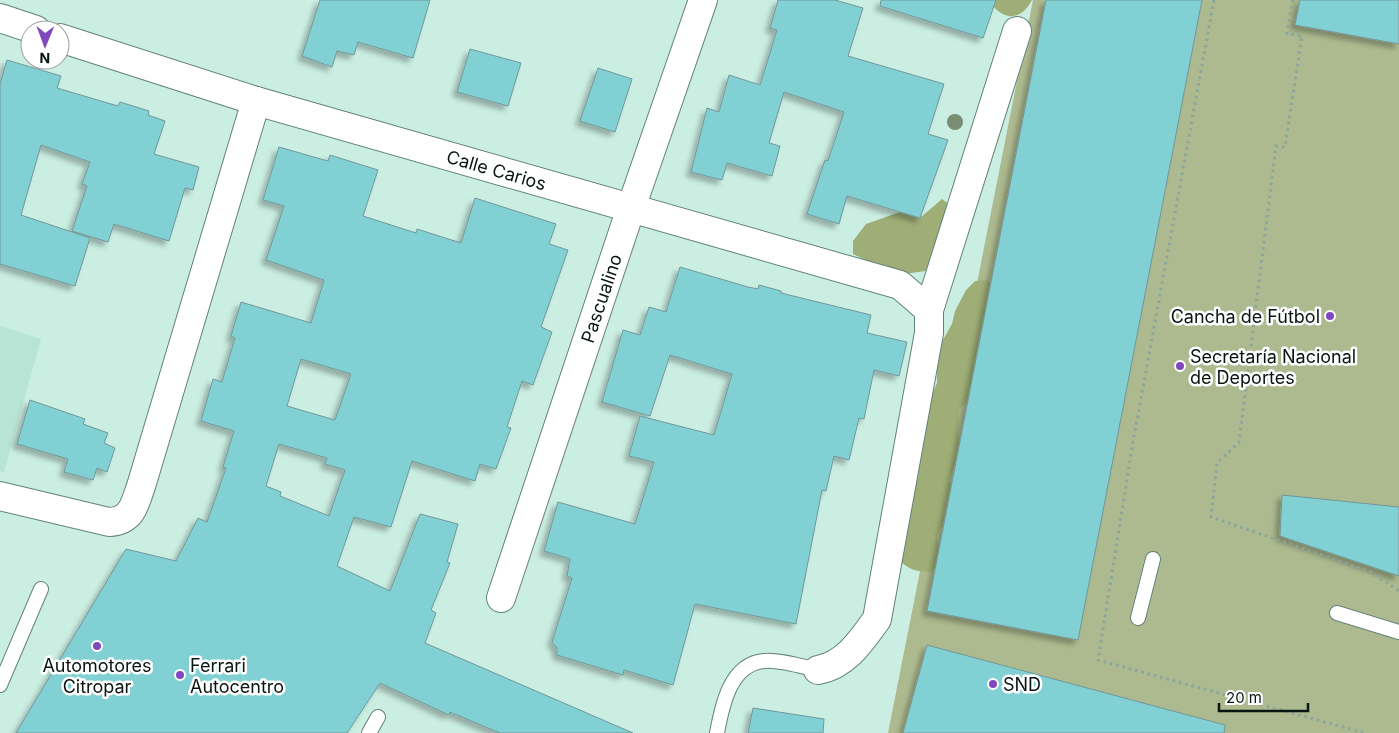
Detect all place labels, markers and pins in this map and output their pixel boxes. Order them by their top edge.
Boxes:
place label: Cancha de Fútbol [1171,306,1320,327]
marker: Cancha de Fútbol [1324,310,1336,322]
place label: Secretaría Nacional de Deportes [1190,346,1356,388]
marker: Secretaría Nacional de Deportes [1174,360,1186,372]
marker: Automotores Citropar [91,640,103,652]
place label: Automotores Citropar [42,655,152,697]
place label: Ferrari Autocentro [190,655,284,697]
marker: Ferrari Autocentro [174,669,186,681]
place label: SND [1003,674,1041,695]
marker: SND [987,678,999,690]

